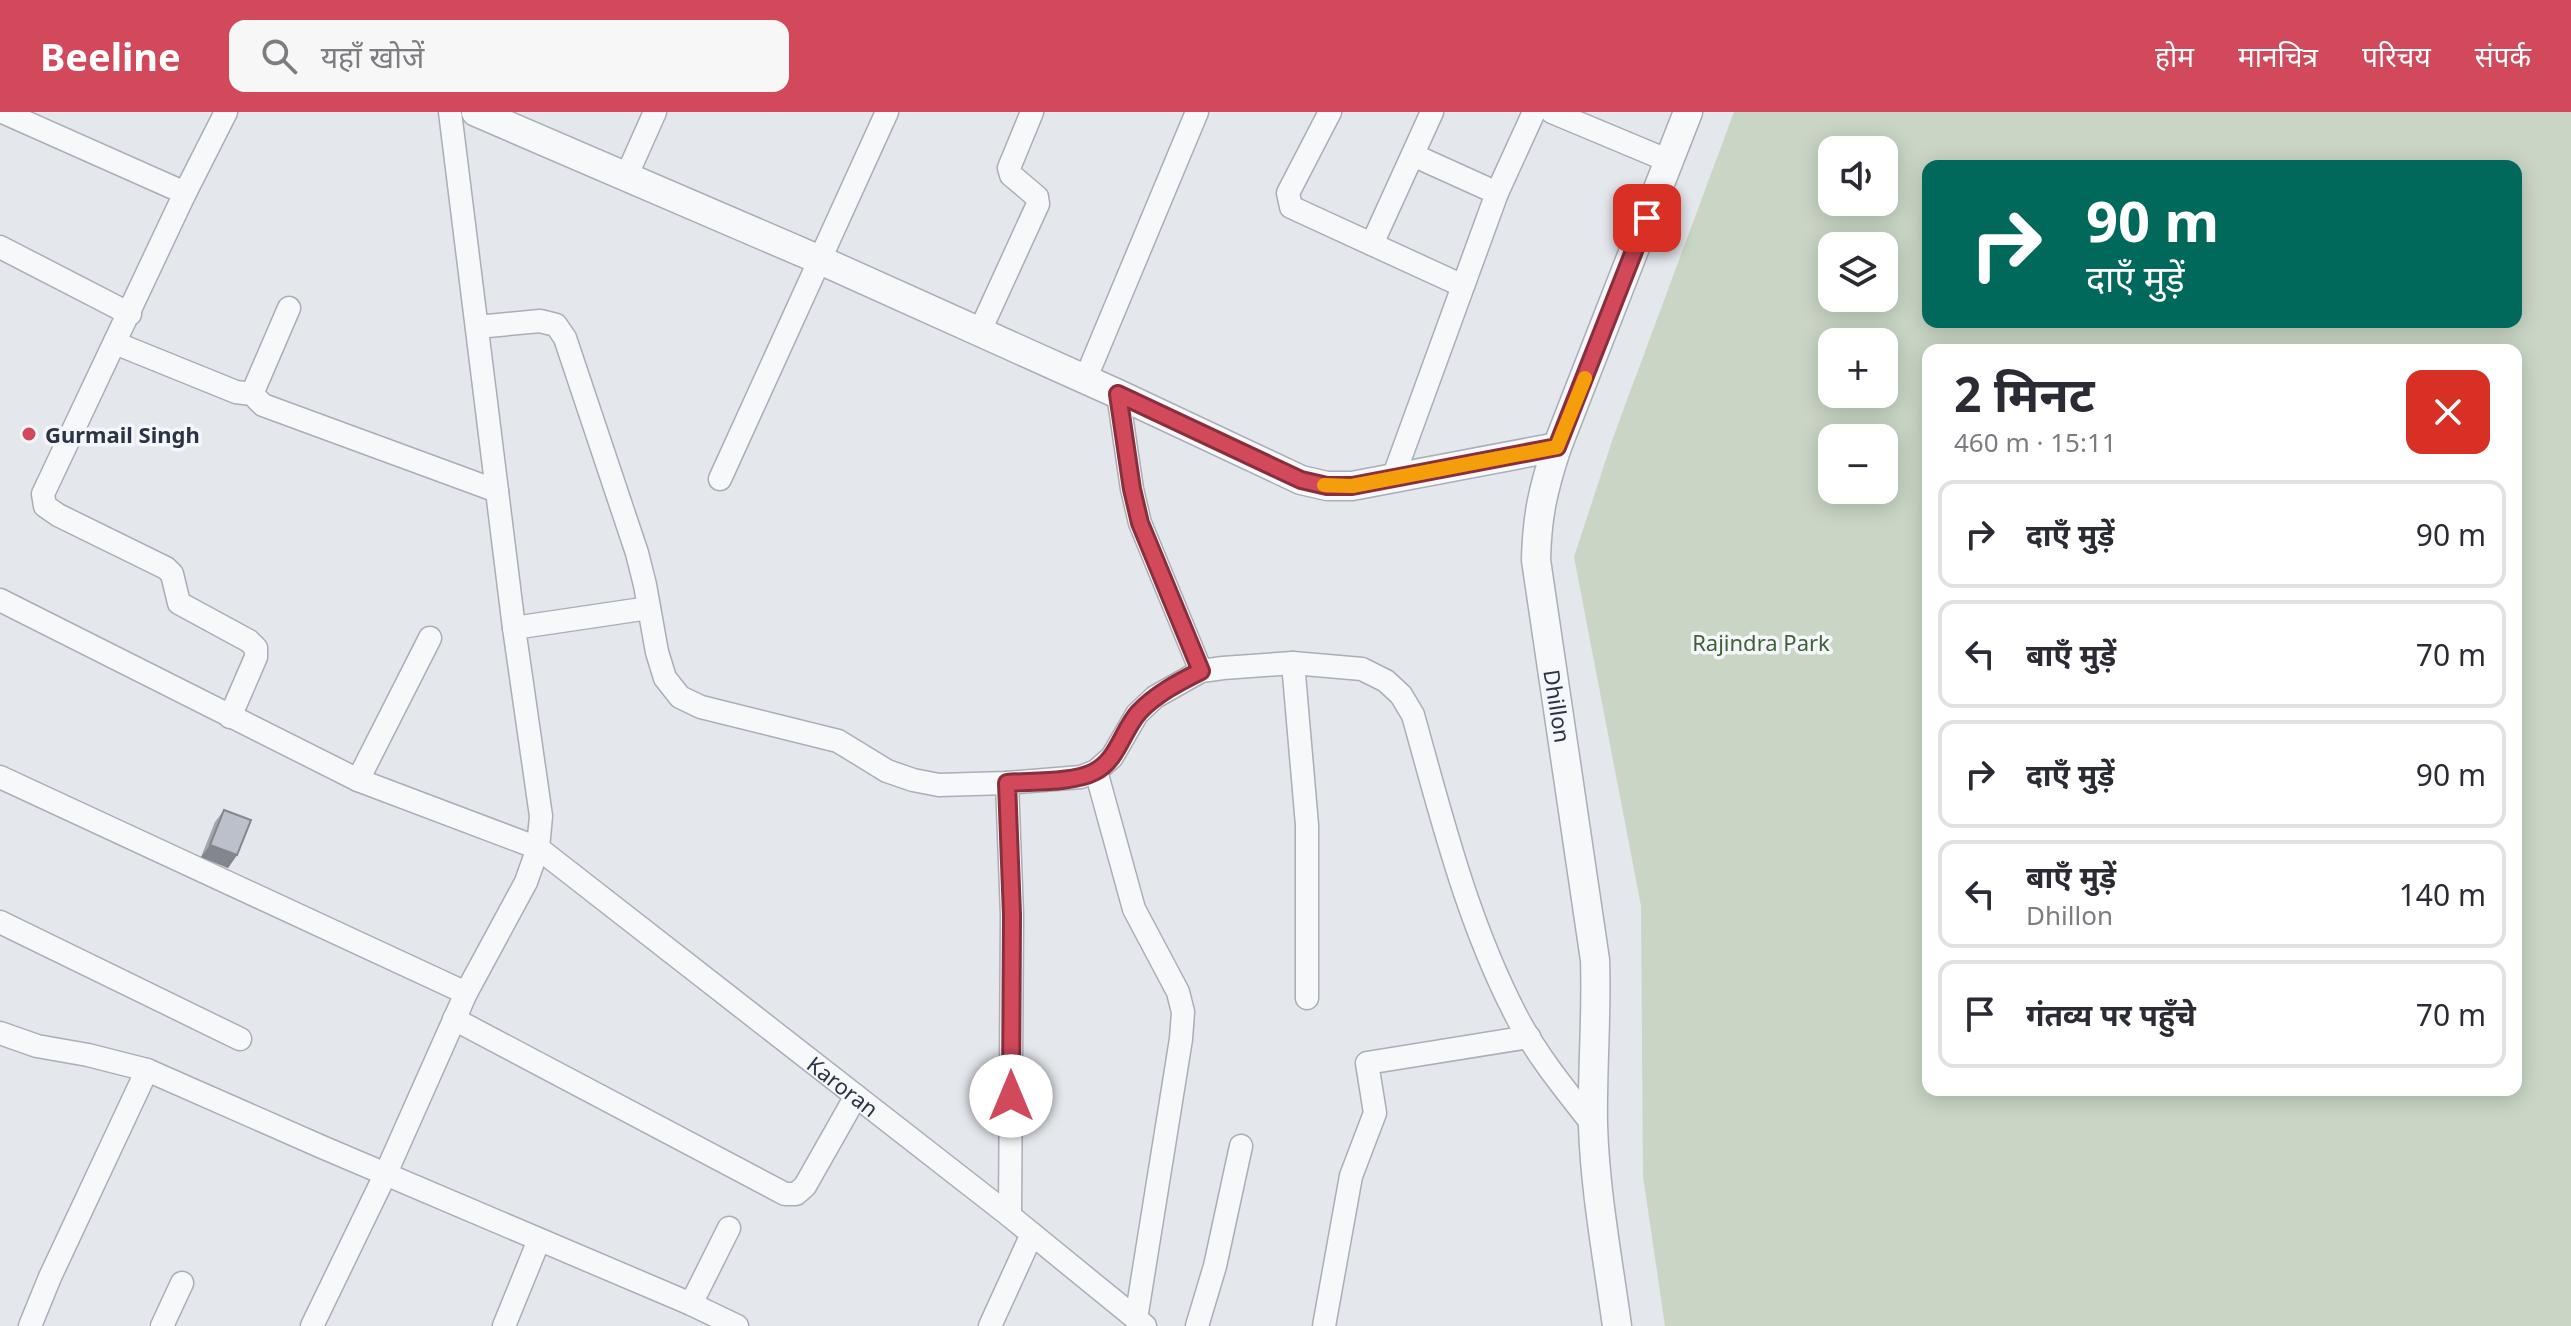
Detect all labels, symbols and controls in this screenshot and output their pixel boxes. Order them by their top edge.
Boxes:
search box [229,20,789,92]
text: Beeline [40,30,181,82]
icon: search [257,34,301,78]
text: यहाँ खोजें [321,36,424,77]
text: होम [2155,37,2194,75]
text: मानचित्र [2238,37,2318,75]
text: परिचय [2362,37,2431,75]
text: संपर्क [2475,37,2531,75]
map controls [1818,136,1898,504]
button: sound [1818,136,1898,216]
text: 90 m [2086,182,2219,258]
pin [1613,184,1681,252]
icon: right [1954,192,2058,296]
icon: arrive [1625,196,1669,240]
button: layers [1818,232,1898,312]
text: दाएँ मुड़ें [2086,254,2185,303]
button: + [1818,328,1898,408]
text: 2 मिनट [1954,361,2095,426]
button: close [2406,370,2490,454]
place label: Gurmail Singh [45,419,200,449]
button: − [1818,424,1898,504]
text: 460 m · 15:11 [1954,424,2117,460]
marker: Gurmail Singh [20,425,38,443]
icon: right [1958,512,2002,556]
text: दाएँ मुड़ें [2026,514,2114,555]
text: 90 m [2416,514,2486,555]
park label: Rajindra Park [1692,627,1830,657]
icon: left [1958,632,2002,676]
text: बाएँ मुड़ें [2026,634,2116,675]
text: 70 m [2416,634,2486,675]
street label: Dhillon [1537,667,1579,745]
icon: right [1958,752,2002,796]
text: दाएँ मुड़ें [2026,754,2114,795]
text: 90 m [2416,754,2486,795]
text: बाएँ मुड़ें [2026,856,2116,897]
icon: left [1958,872,2002,916]
text: 140 m [2399,874,2486,915]
text: Dhillon [2026,897,2113,933]
icon: arrive [1958,992,2002,1036]
text: गंतव्य पर पहुँचे [2026,994,2196,1035]
text: 70 m [2416,994,2486,1035]
street label: Karoran [801,1049,885,1123]
position arrow [969,1054,1053,1138]

